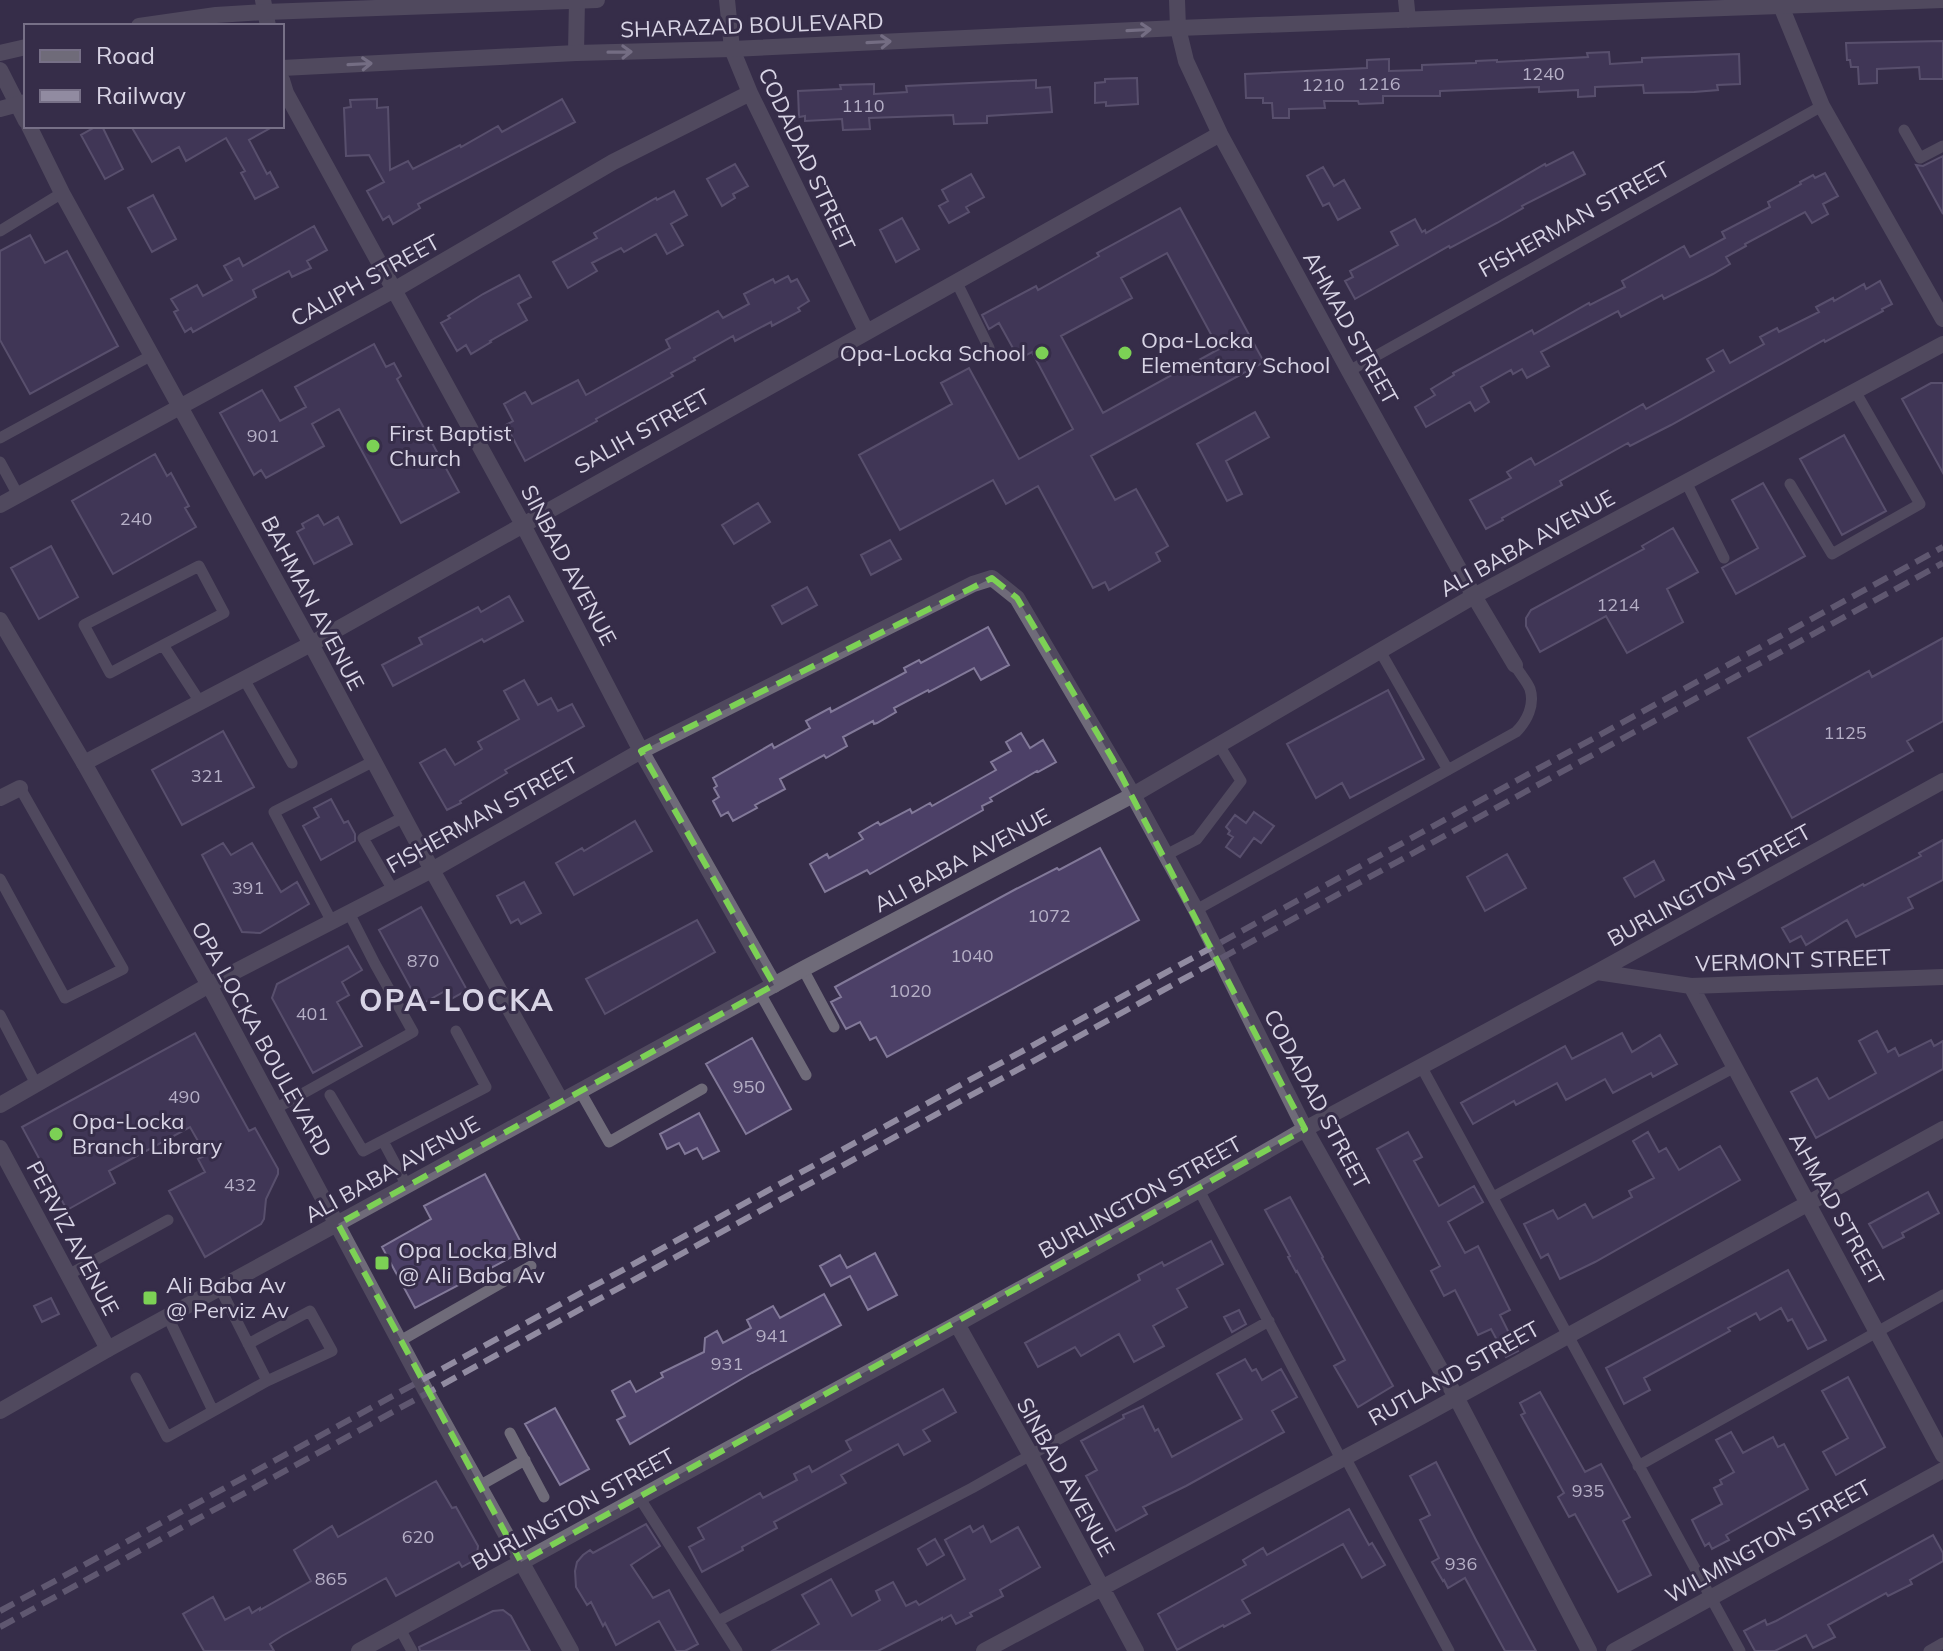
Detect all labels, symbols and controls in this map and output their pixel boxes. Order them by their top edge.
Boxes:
street label: SHARAZAD BOULEVARD [620,6,884,44]
one-way arrow [1125,23,1152,38]
legend [24,24,284,128]
one-way arrow [865,35,892,50]
text: Road [96,40,155,70]
one-way arrow [606,45,633,60]
one-way arrow [346,56,373,71]
house number: 1240 [1521,62,1565,85]
street label: CODADAD STREET [752,63,862,255]
house number: 1216 [1357,72,1401,95]
house number: 1210 [1301,73,1345,96]
text: Railway [96,80,186,110]
house number: 1110 [841,94,885,117]
street label: FISHERMAN STREET [1473,155,1675,283]
street label: CALIPH STREET [286,227,444,333]
street label: AHMAD STREET [1297,246,1405,410]
place label: Opa-Locka Elementary School [1141,326,1330,379]
place label: Opa-Locka School [840,339,1026,367]
marker: Opa-Locka School [1033,344,1051,362]
marker: Opa-Locka Elementary School [1116,344,1134,362]
street label: SALIH STREET [569,382,715,480]
place label: First Baptist Church [389,419,512,472]
house number: 901 [247,424,279,447]
marker: First Baptist Church [364,437,382,455]
street label: SINBAD AVENUE [515,480,623,650]
street label: ALI BABA AVENUE [1435,483,1619,603]
house number: 240 [120,507,152,530]
street label: BAHMAN AVENUE [255,511,371,695]
house number: 1214 [1596,593,1640,616]
house number: 1125 [1823,721,1867,744]
street label: FISHERMAN STREET [381,751,583,879]
house number: 321 [191,764,223,787]
street label: ALI BABA AVENUE [869,802,1055,918]
street label: BURLINGTON STREET [1602,817,1816,953]
house number: 391 [232,876,264,899]
house number: 1072 [1027,904,1071,927]
street label: OPA LOCKA BOULEVARD [186,916,338,1162]
street label: VERMONT STREET [1695,943,1891,977]
house number: 1040 [950,944,994,967]
house number: 870 [407,949,439,972]
house number: 1020 [888,979,932,1002]
district label: OPA-LOCKA [359,981,555,1019]
house number: 401 [296,1002,328,1025]
street label: CODADAD STREET [1258,1004,1376,1194]
house number: 950 [733,1075,765,1098]
house number: 490 [168,1085,200,1108]
place label: Opa-Locka Branch Library [72,1107,223,1160]
street label: ALI BABA AVENUE [300,1109,484,1229]
marker: Opa-Locka Branch Library [47,1125,65,1143]
street label: AHMAD STREET [1783,1127,1891,1291]
street label: BURLINGTON STREET [1033,1129,1247,1265]
street label: PERVIZ AVENUE [21,1156,125,1320]
house number: 432 [224,1173,256,1196]
place label: Opa Locka Blvd @ Ali Baba Av [398,1236,558,1289]
marker: Opa Locka Blvd @ Ali Baba Av [373,1254,391,1272]
place label: Ali Baba Av @ Perviz Av [166,1271,289,1324]
marker: Ali Baba Av @ Perviz Av [141,1289,159,1307]
street label: RUTLAND STREET [1363,1314,1545,1432]
house number: 941 [756,1324,788,1347]
house number: 931 [711,1352,743,1375]
street label: SINBAD AVENUE [1011,1393,1121,1561]
street label: BURLINGTON STREET [466,1441,680,1577]
street label: WILMINGTON STREET [1660,1473,1876,1609]
house number: 935 [1572,1479,1604,1502]
house number: 620 [402,1525,434,1548]
house number: 936 [1445,1552,1477,1575]
house number: 865 [315,1567,347,1590]

